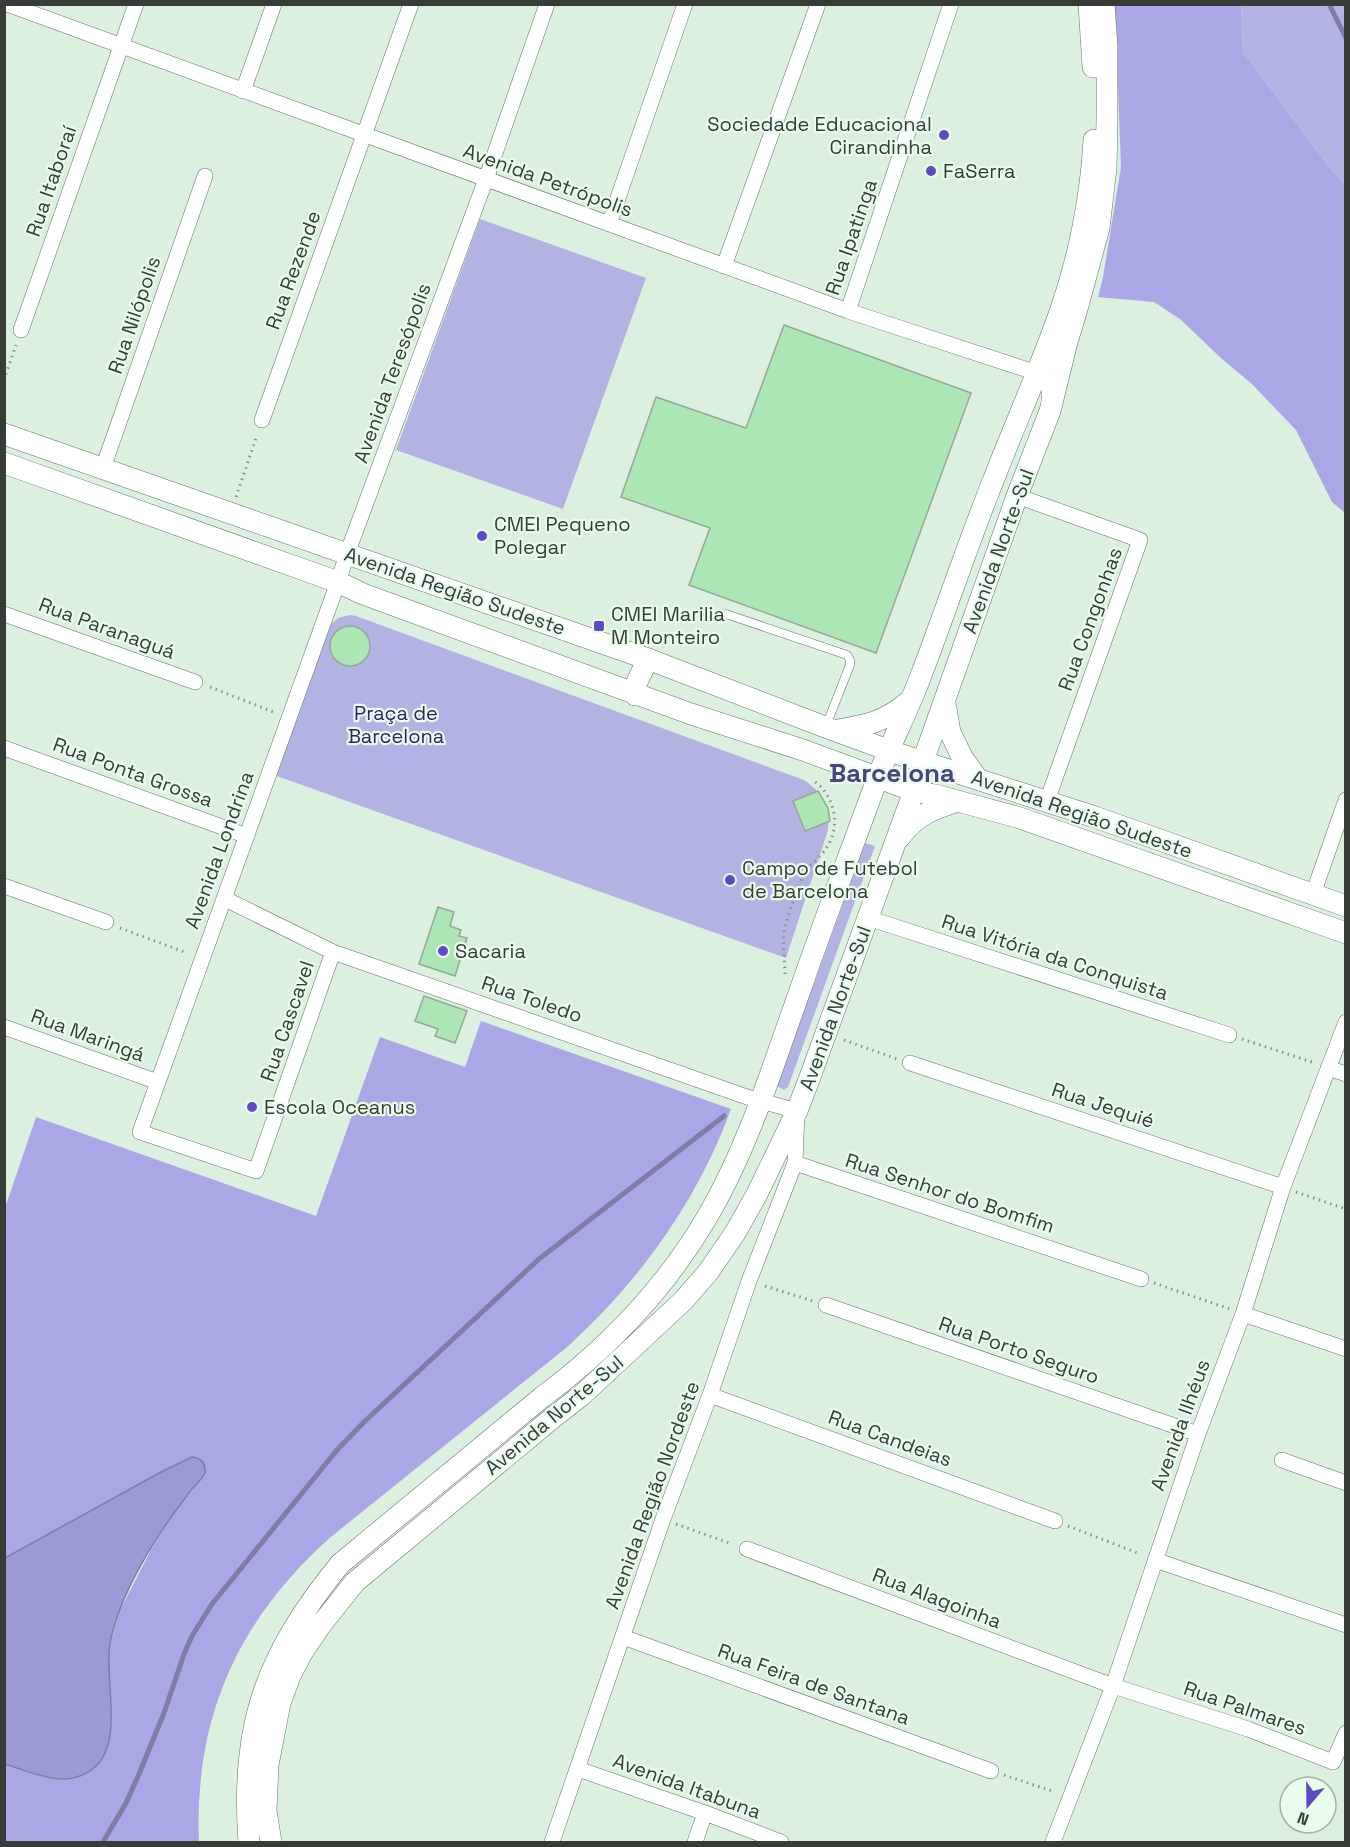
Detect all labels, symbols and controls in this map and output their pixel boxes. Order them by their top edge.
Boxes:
place label: Sociedade Educacional Cirandinha [707,111,932,160]
street label: Rua Itaboraí [20,122,82,240]
marker: Sociedade Educacional Cirandinha [937,128,951,142]
street label: Avenida Petrópolis [460,137,636,223]
place label: FaSerra [943,158,1016,184]
marker: FaSerra [924,164,938,178]
street label: Rua Ipatinga [819,176,883,298]
street label: Rua Rezende [259,207,327,333]
street label: Rua Nilópolis [102,253,166,377]
street label: Avenida Teresópolis [347,279,437,467]
street label: Avenida Norte-Sul [956,465,1040,637]
place label: CMEI Pequeno Polegar [494,511,631,560]
marker: CMEI Pequeno Polegar [475,529,489,543]
street label: Avenida Região Sudeste [341,541,569,641]
street label: Rua Congonhas [1052,544,1128,694]
street label: Rua Paranaguá [35,591,179,665]
place label: CMEI Marilia M Monteiro [611,601,725,650]
marker: CMEI Marilia M Monteiro [592,619,606,633]
park label: Praça de Barcelona [348,700,444,749]
street label: Rua Ponta Grossa [49,731,217,813]
district label: Barcelona [829,756,955,790]
street label: Avenida Região Sudeste [968,764,1196,864]
street label: Avenida Londrina [178,768,260,932]
place label: Campo de Futebol de Barcelona [742,855,918,904]
marker: Campo de Futebol de Barcelona [723,873,737,887]
street label: Rua Vitória da Conquista [938,908,1172,1006]
street label: Avenida Norte-Sul [793,922,877,1094]
place label: Sacaria [455,938,526,964]
marker: Sacaria [436,944,450,958]
street label: Rua Cascavel [254,957,320,1085]
street label: Rua Toledo [478,970,586,1028]
street label: Rua Maringá [27,1002,149,1068]
street label: Rua Jequié [1048,1076,1158,1134]
place label: Escola Oceanus [264,1094,415,1120]
marker: Escola Oceanus [245,1100,259,1114]
street label: Rua Senhor do Bomfim [842,1147,1058,1239]
street label: Rua Porto Seguro [935,1310,1103,1390]
street label: Avenida Norte-Sul [479,1349,629,1481]
street label: Avenida Ilhéus [1144,1356,1216,1494]
street label: Avenida Região Nordeste [599,1378,705,1612]
street label: Rua Candeias [825,1404,955,1472]
street label: Rua Alagoinha [869,1561,1005,1635]
street label: Rua Feira de Santana [714,1637,914,1731]
street label: Rua Palmares [1180,1675,1310,1741]
street label: Avenida Itabuna [609,1747,765,1825]
north arrow [1278,1775,1338,1835]
text: N [1294,1807,1312,1830]

